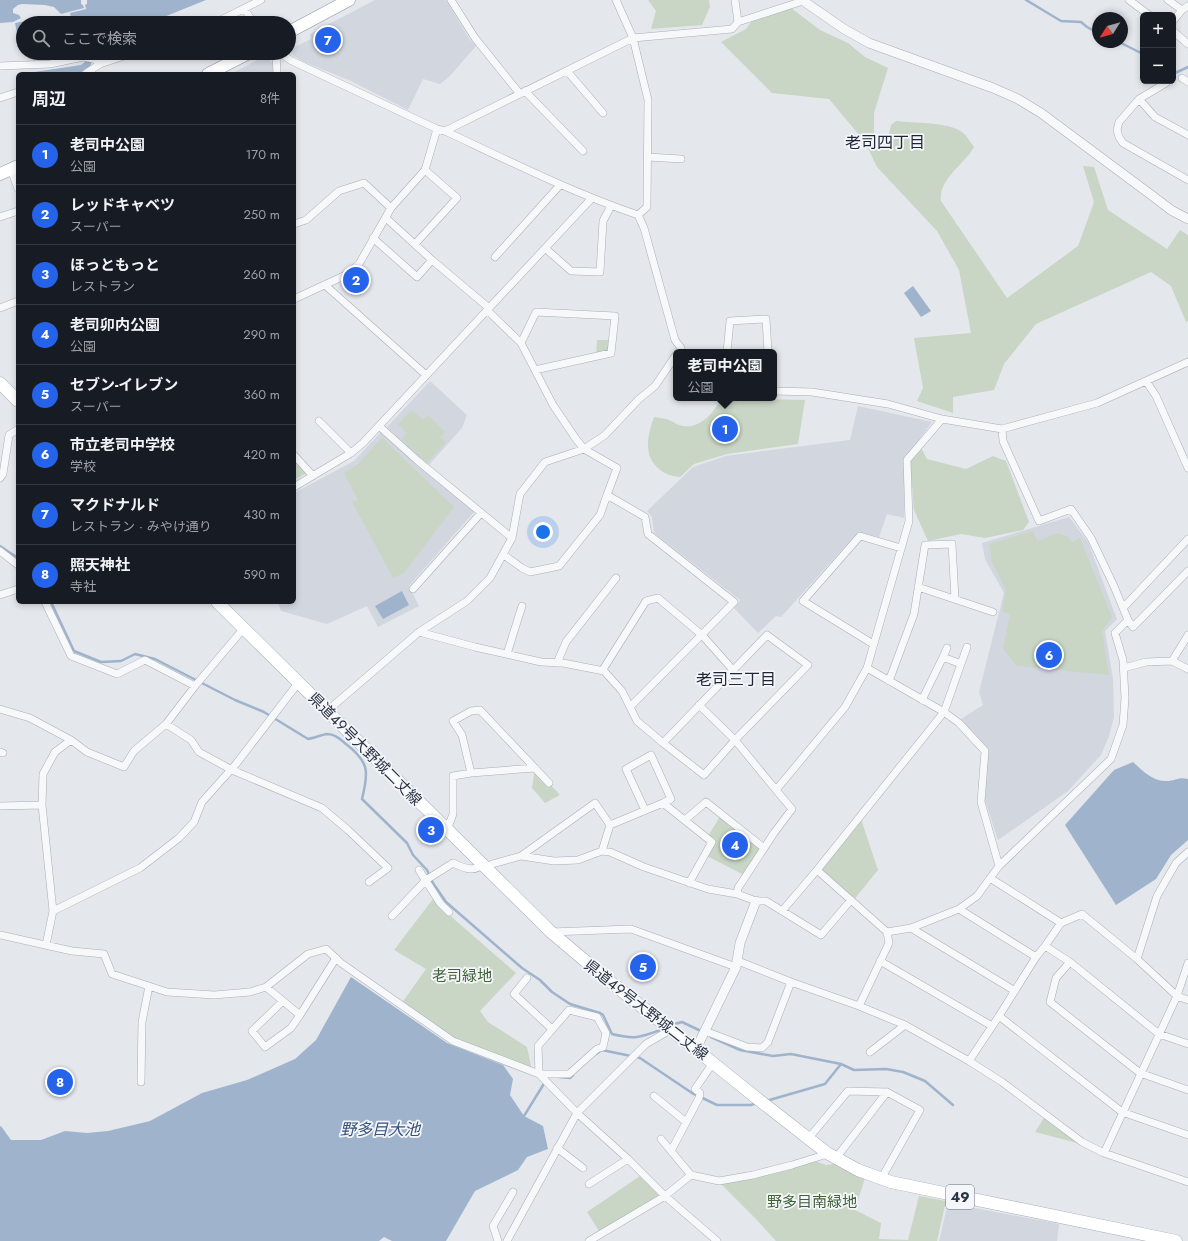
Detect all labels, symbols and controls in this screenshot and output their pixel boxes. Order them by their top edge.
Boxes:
north arrow [1092,12,1128,48]
map controls [1140,12,1176,84]
button: + [1140,12,1176,48]
search box [16,16,296,60]
pin: 7 [315,25,341,55]
icon: search [30,27,52,49]
text: ここで検索 [62,28,137,50]
button: − [1140,48,1176,84]
text: 周辺 [32,87,66,111]
text: 8件 [260,89,280,108]
district label: 老司四丁目 [845,131,925,154]
text: 老司中公園 [70,134,145,156]
text: 1 [42,145,48,164]
text: 170 m [245,145,280,164]
text: 公園 [70,157,96,176]
text: レッドキャベツ [70,194,175,216]
text: 2 [41,205,49,224]
text: 250 m [243,205,280,224]
text: スーパー [70,217,122,236]
text: ほっともっと [70,254,160,276]
text: 3 [41,265,49,284]
text: 260 m [243,265,280,284]
pin: 2 [343,265,369,295]
text: レストラン [70,277,135,296]
text: 老司卯内公園 [70,314,160,336]
text: 4 [40,325,50,344]
text: 290 m [243,325,280,344]
text: 公園 [70,337,96,356]
popup [673,349,777,401]
text: 老司中公園 [687,355,763,377]
text: セブン-イレブン [70,374,178,396]
text: 公園 [687,378,714,397]
text: 5 [41,385,49,404]
text: 360 m [244,385,280,404]
text: スーパー [70,397,122,416]
pin: 1 [712,414,738,444]
text: 市立老司中学校 [70,434,175,456]
text: 6 [41,445,49,464]
text: 420 m [243,445,280,464]
text: 学校 [70,457,96,476]
text: マクドナルド [70,494,160,516]
text: 7 [41,505,49,524]
text: 430 m [243,505,280,524]
text: レストラン · みやけ通り [70,517,212,536]
your location [533,522,553,542]
text: 照天神社 [70,554,130,576]
text: 8 [41,565,49,584]
text: 590 m [243,565,280,584]
text: 寺社 [70,577,96,596]
pin: 6 [1036,640,1062,670]
district label: 老司三丁目 [696,668,776,691]
street label: 県道49号大野城二丈線 [303,687,427,811]
pin: 3 [418,815,444,845]
pin: 4 [722,830,748,860]
pin: 5 [630,952,656,982]
street label: 県道49号大野城二丈線 [579,954,713,1066]
park label: 老司緑地 [432,965,492,987]
pin: 8 [47,1067,73,1097]
water label: 野多目大池 [340,1118,422,1141]
road number: 49 [946,1185,974,1209]
park label: 野多目南緑地 [767,1191,857,1213]

